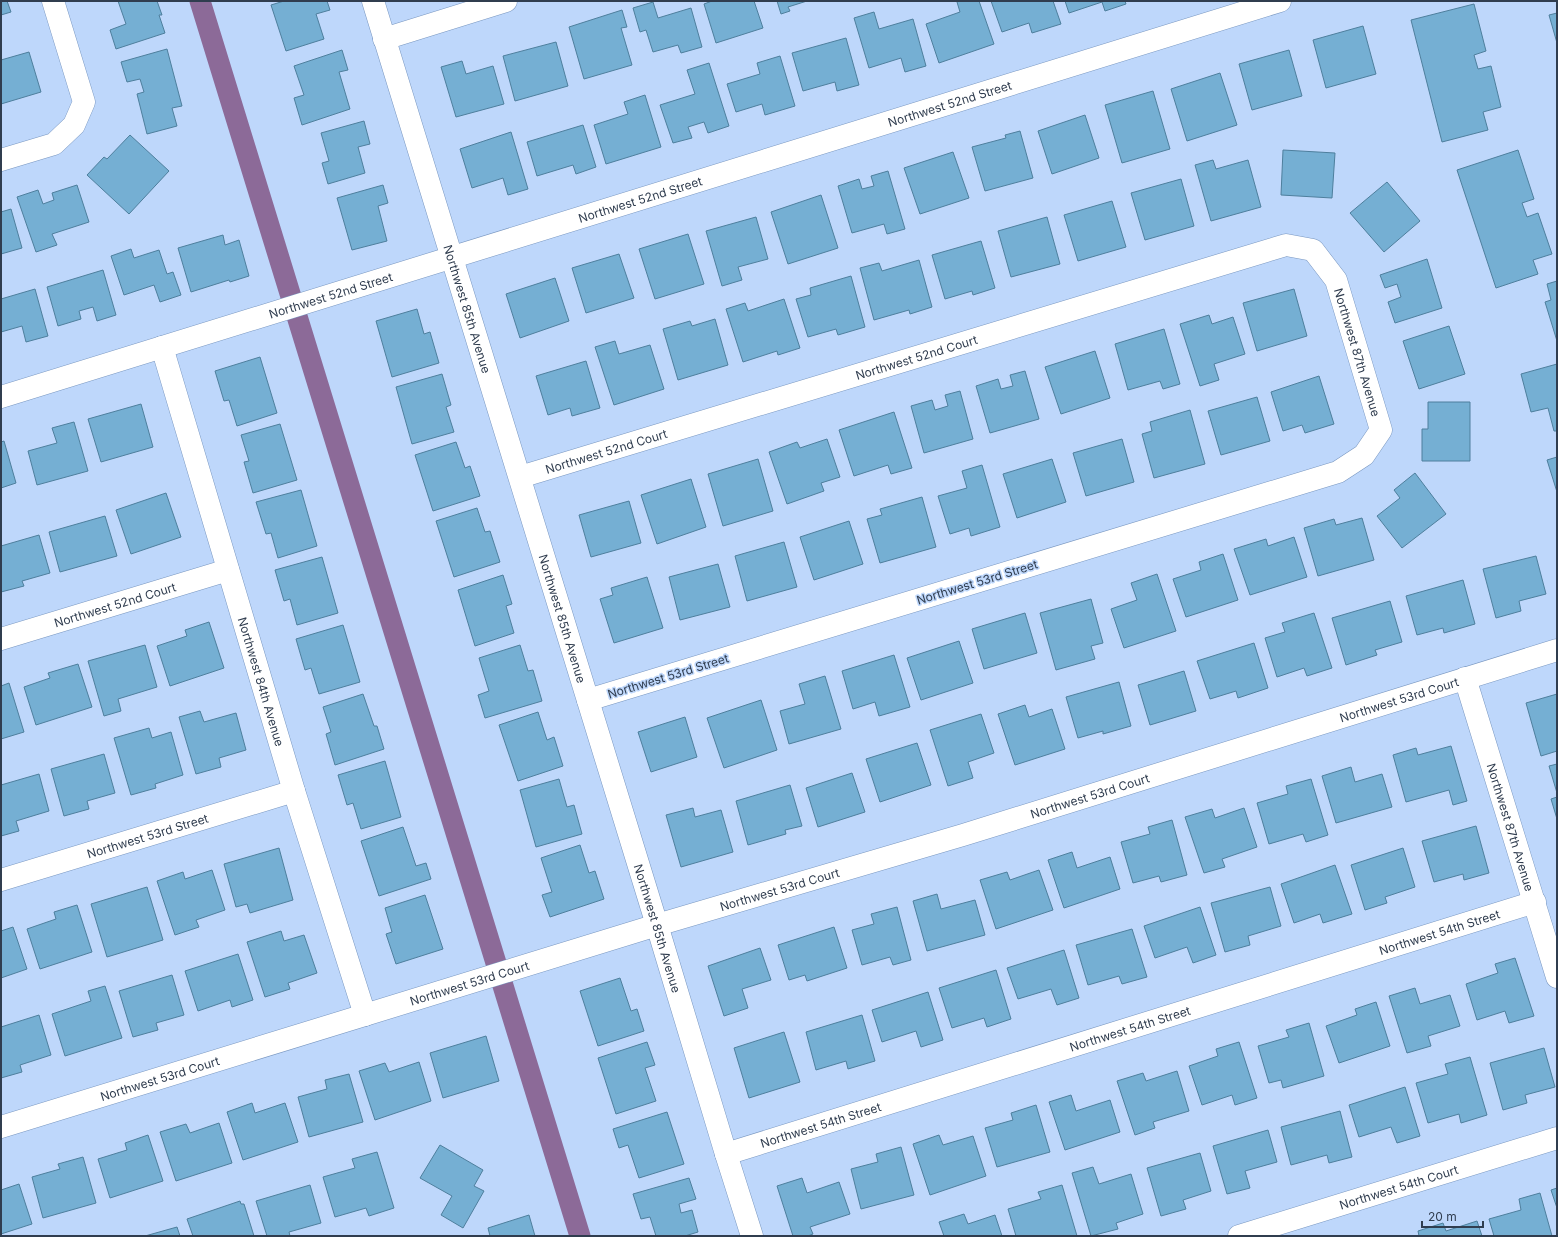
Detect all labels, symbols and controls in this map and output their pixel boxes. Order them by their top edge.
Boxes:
street label: Northwest 52nd Street [886,77,1013,129]
street label: Northwest 52nd Street [576,173,704,225]
street label: Northwest 85th Avenue [441,243,494,375]
street label: Northwest 52nd Street [267,269,394,321]
street label: Northwest 87th Avenue [1331,286,1384,418]
street label: Northwest 52nd Court [854,331,979,383]
street label: Northwest 52nd Court [543,425,669,476]
street label: Northwest 85th Avenue [536,552,590,685]
street label: Northwest 53rd Street [915,556,1039,608]
street label: Northwest 52nd Court [52,579,178,630]
street label: Northwest 84th Avenue [235,615,288,748]
street label: Northwest 53rd Street [606,650,730,702]
street label: Northwest 53rd Court [1338,674,1460,725]
street label: Northwest 87th Avenue [1484,761,1538,893]
street label: Northwest 53rd Court [1028,770,1151,821]
street label: Northwest 53rd Street [85,810,210,861]
street label: Northwest 85th Avenue [631,862,684,994]
street label: Northwest 53rd Court [718,864,841,914]
street label: Northwest 54th Street [1377,906,1501,958]
street label: Northwest 53rd Court [408,957,531,1008]
street label: Northwest 54th Street [1068,1002,1192,1054]
street label: Northwest 53rd Court [98,1053,221,1104]
street label: Northwest 54th Street [758,1099,883,1150]
street label: Northwest 54th Court [1337,1161,1460,1212]
scale bar [1422,1203,1483,1229]
text: 20 m [1428,1209,1457,1224]

